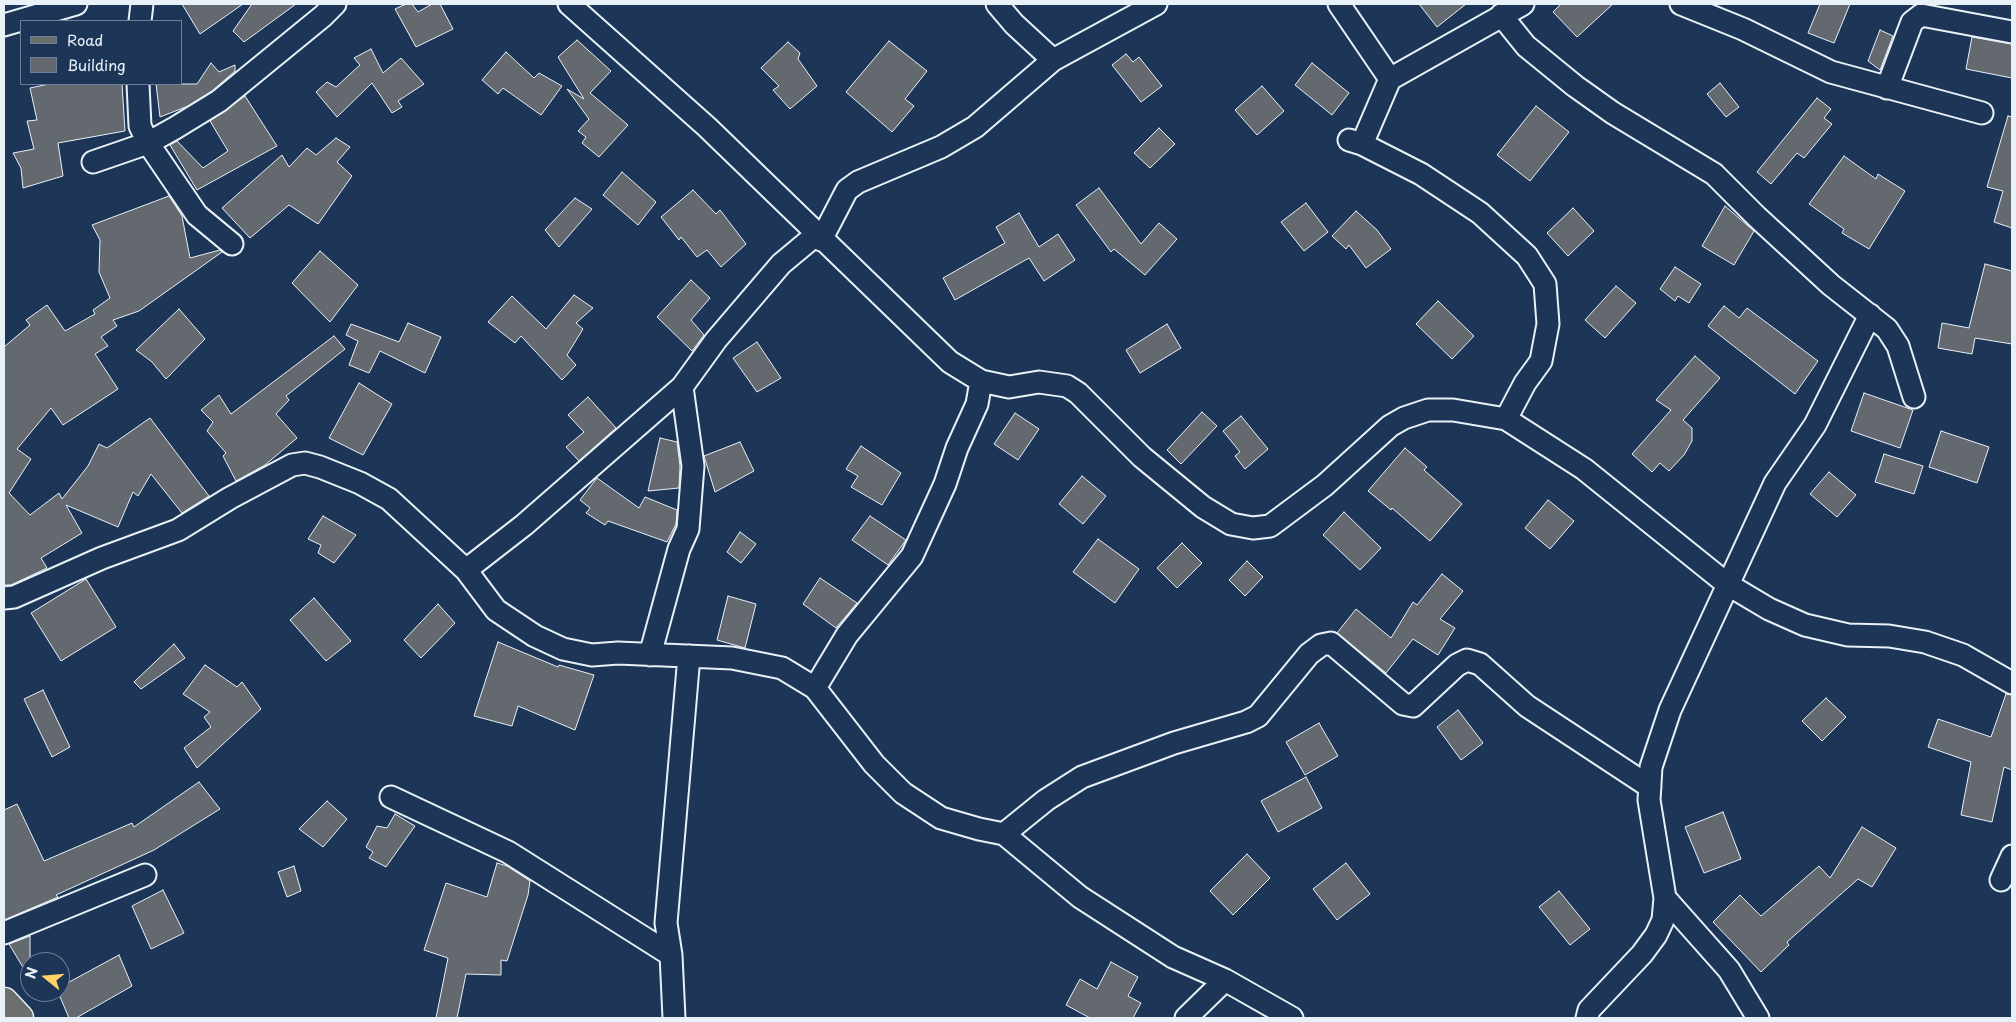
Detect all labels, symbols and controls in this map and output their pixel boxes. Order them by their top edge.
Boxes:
legend [20,20,182,85]
text: Road [67,28,103,51]
text: Building [67,53,126,76]
north arrow [20,952,70,1002]
text: N [19,964,43,981]

